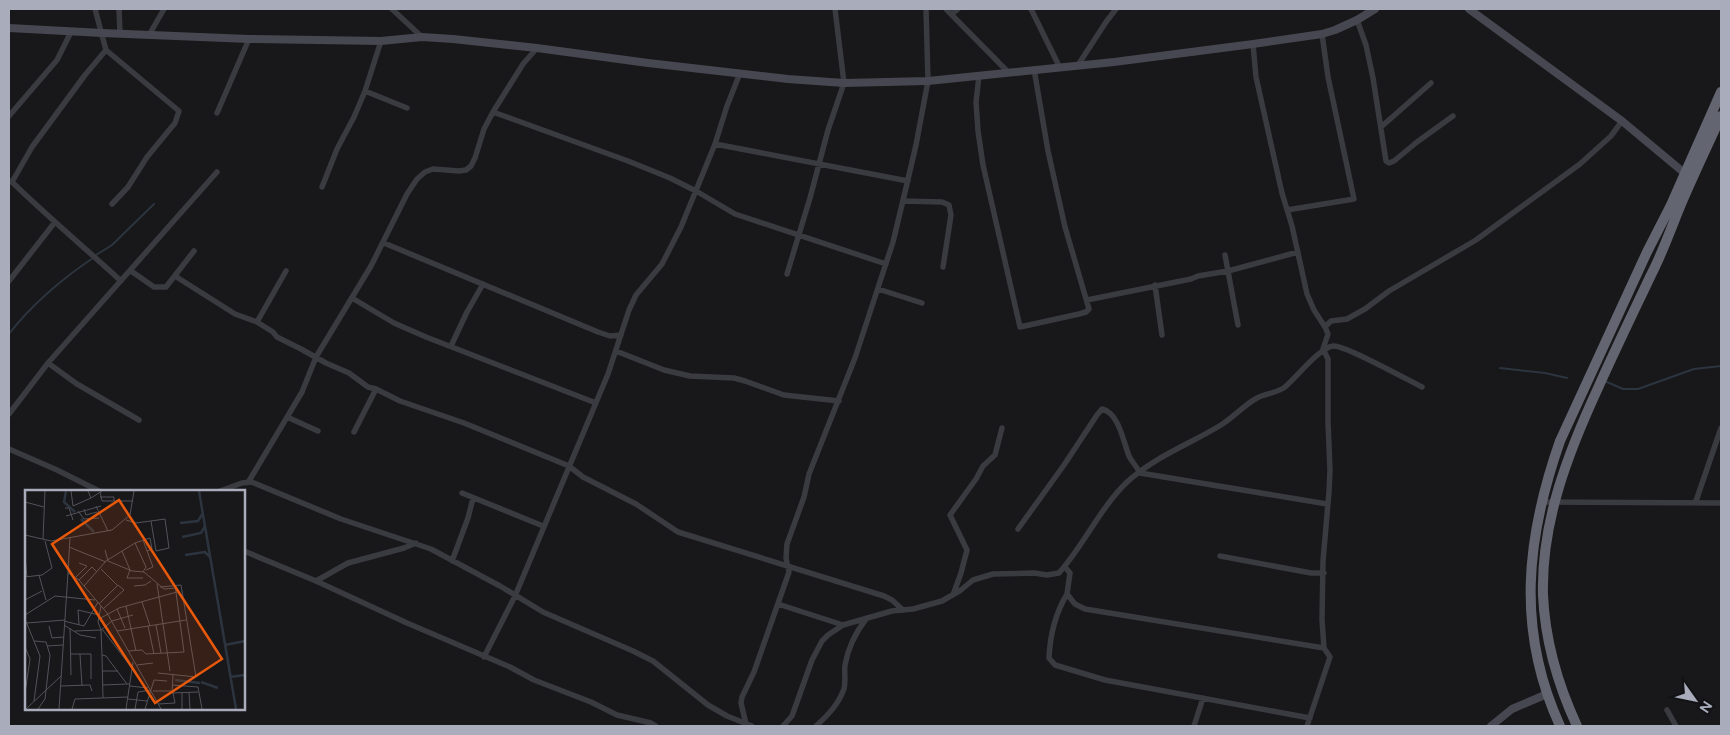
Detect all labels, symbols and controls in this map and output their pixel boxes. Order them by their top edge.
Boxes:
inset map [25,490,245,710]
north arrow [1670,675,1720,725]
text: N [1695,698,1716,716]

